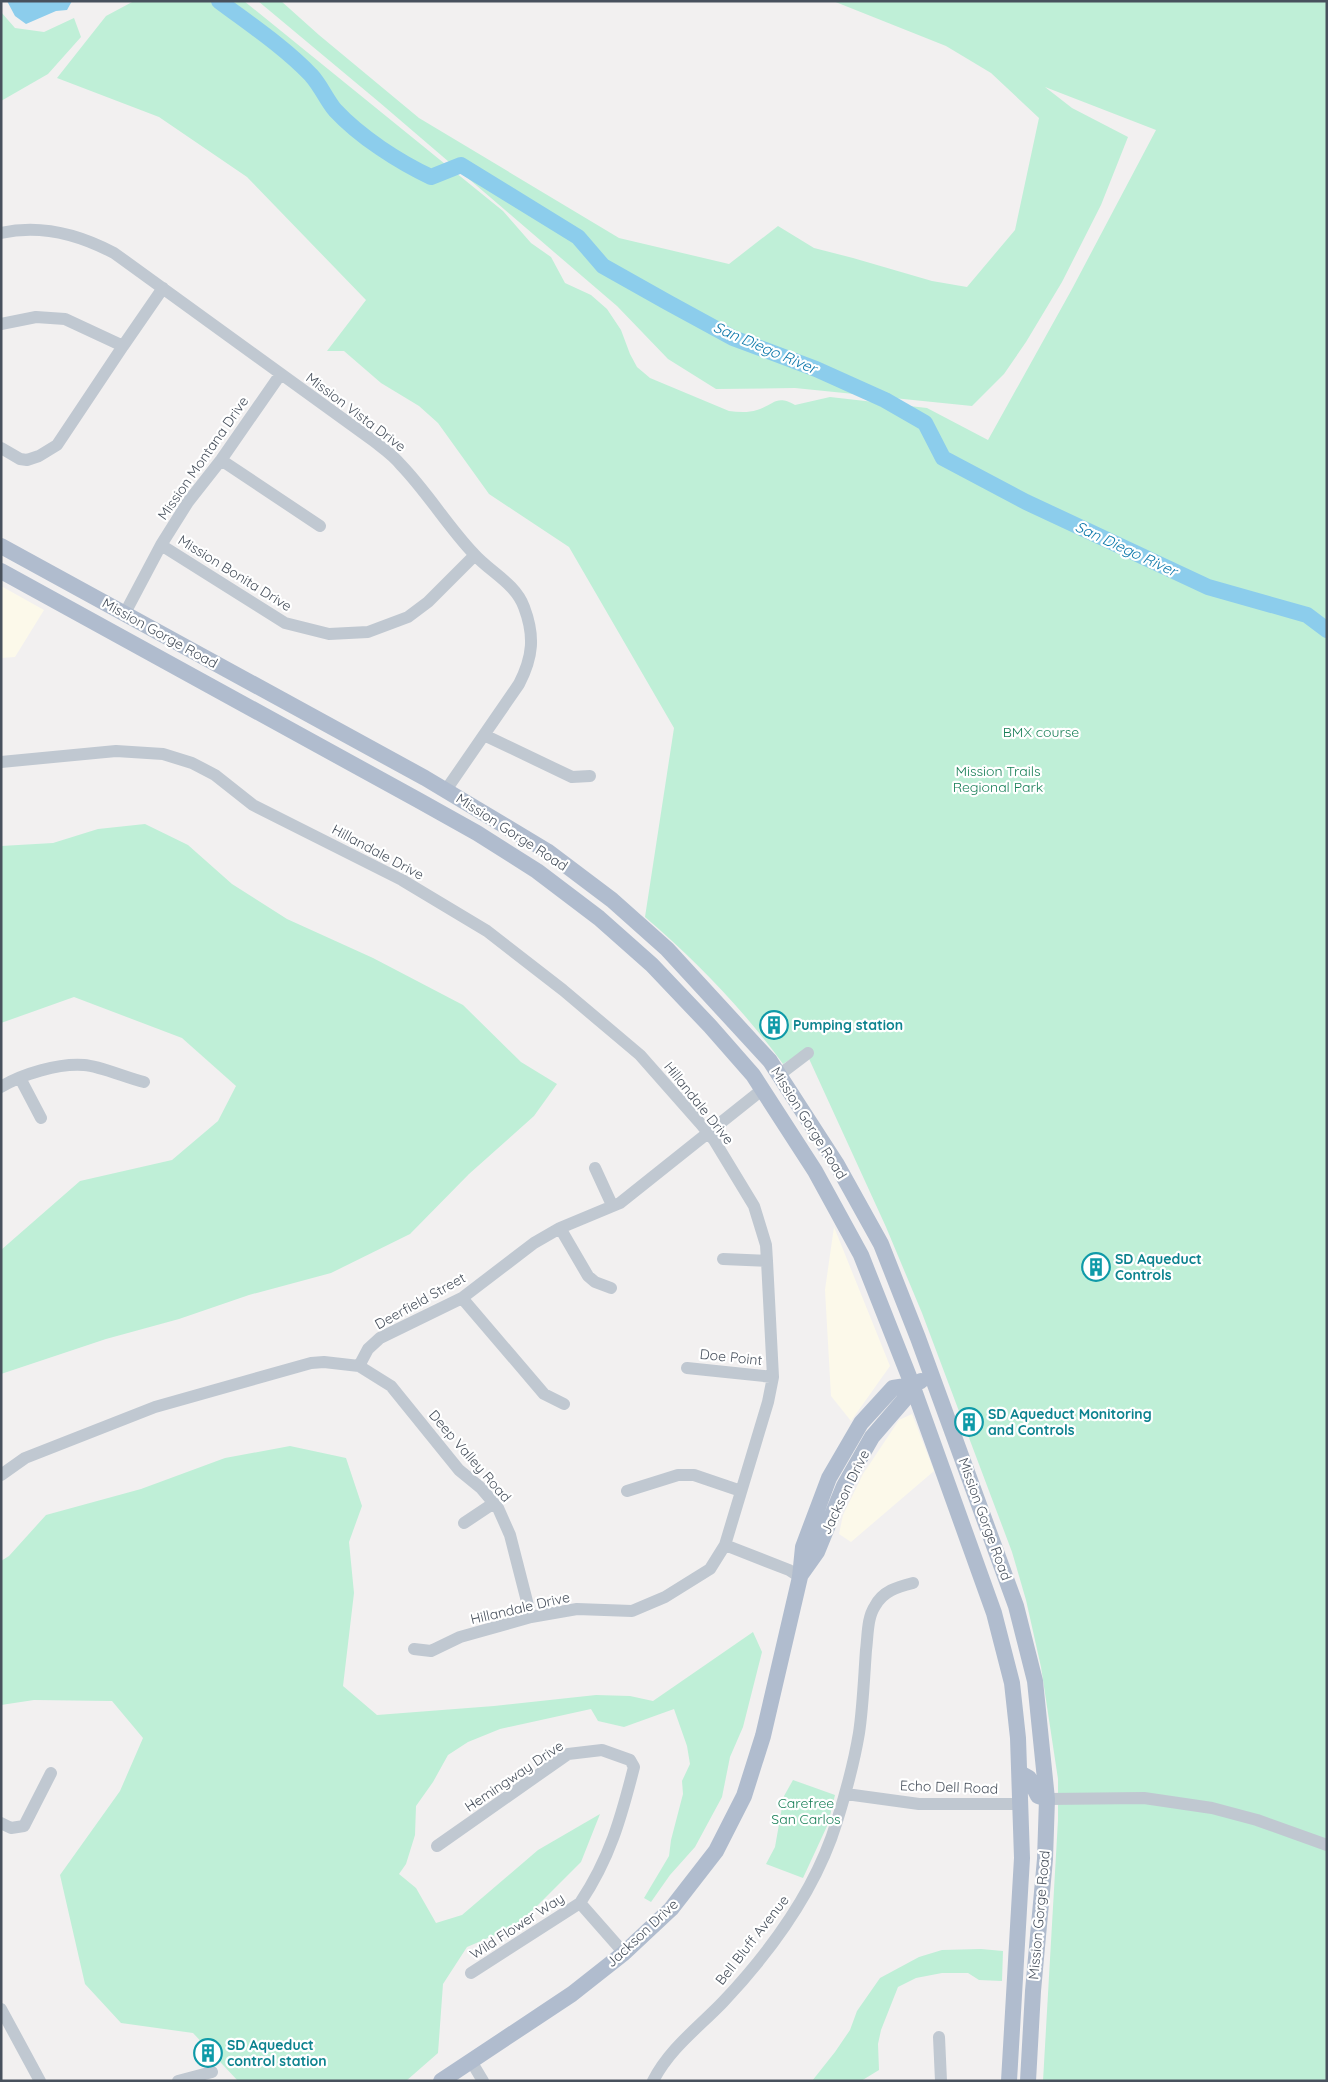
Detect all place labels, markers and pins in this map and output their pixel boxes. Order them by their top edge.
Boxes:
building icon: Pumping station [759,1010,789,1040]
place label: Pumping station [793,1016,903,1034]
place label: SD Aqueduct Controls [1115,1250,1202,1284]
building icon: SD Aqueduct Controls [1081,1252,1111,1282]
place label: SD Aqueduct Monitoring and Controls [988,1405,1152,1439]
building icon: SD Aqueduct Monitoring and Controls [954,1407,984,1437]
place label: SD Aqueduct control station [227,2036,327,2070]
building icon: SD Aqueduct control station [193,2038,223,2068]

